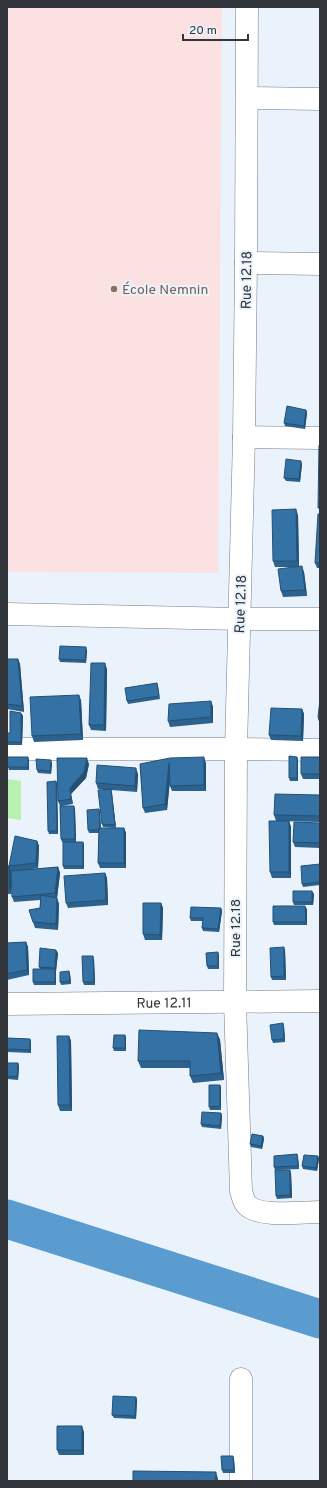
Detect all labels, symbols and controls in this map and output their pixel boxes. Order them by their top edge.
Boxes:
scale bar [183,16,248,42]
text: 20 m [189,23,217,39]
street label: Rue 12.18 [238,251,257,309]
place label: École Nemnin [122,281,208,299]
marker: École Nemnin [109,284,119,294]
street label: Rue 12.18 [232,575,251,634]
street label: Rue 12.18 [228,899,245,957]
street label: Rue 12.11 [136,995,192,1013]

